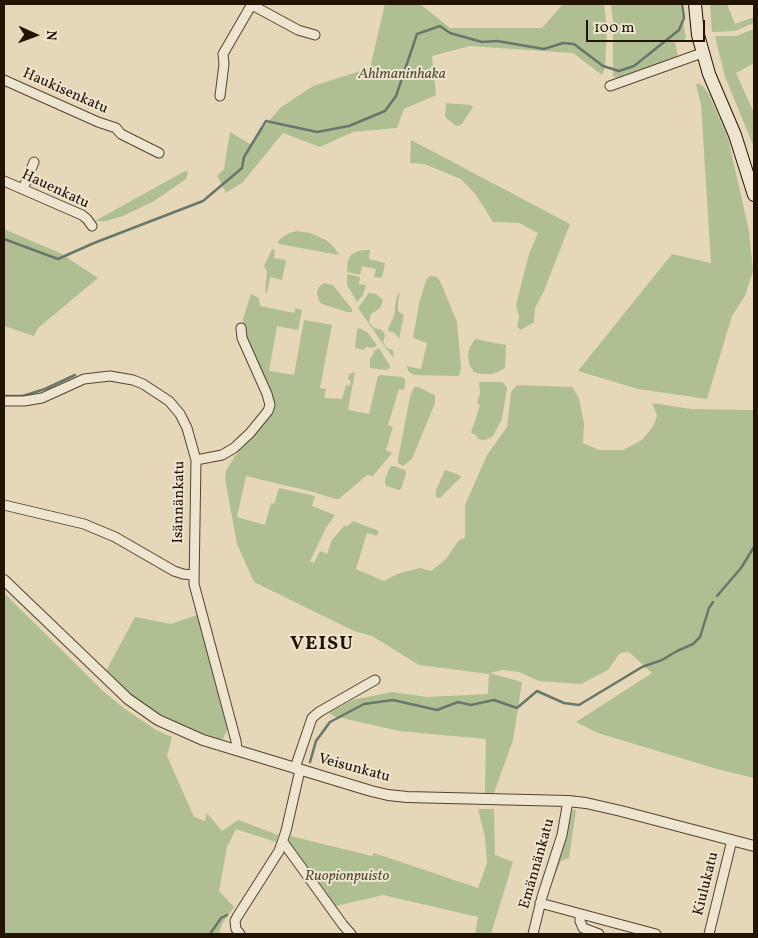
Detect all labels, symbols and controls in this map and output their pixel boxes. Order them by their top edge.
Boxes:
north arrow [10,10,60,60]
scale bar [588,10,707,42]
text: 100 m [594,18,634,39]
text: N [41,30,60,41]
street label: Haukisenkatu [20,65,110,119]
park label: Ahlmaninhaka [358,66,446,84]
street label: Hauenkatu [18,167,92,213]
street label: Isännänkatu [170,461,190,543]
district label: VEISU [289,633,355,657]
street label: Veisunkatu [316,751,392,787]
street label: Emännänkatu [516,817,560,911]
street label: Kiulukatu [690,850,724,918]
park label: Ruopionpuisto [305,868,389,886]

